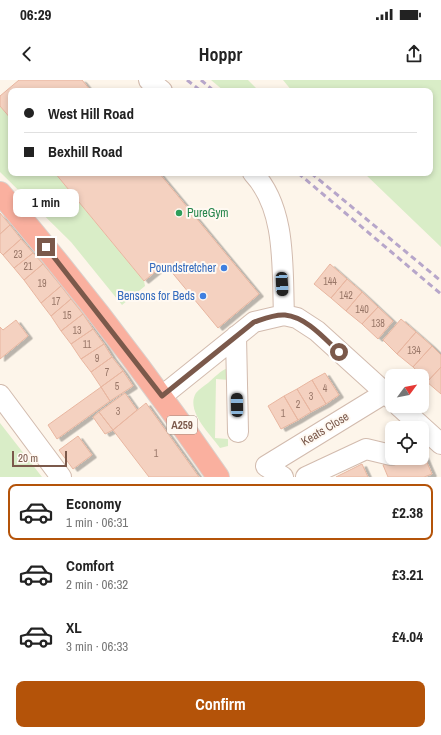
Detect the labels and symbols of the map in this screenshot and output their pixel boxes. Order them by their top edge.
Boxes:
callout: 1 min [13,189,79,217]
place label: PureGym [187,205,229,221]
marker: PureGym [174,208,184,218]
route end [37,238,55,256]
house number: 23 [13,248,23,261]
house number: 21 [23,260,33,273]
place label: Poundstretcher [149,260,217,276]
marker: Poundstretcher [219,263,229,273]
car [275,272,289,296]
house number: 144 [323,275,337,288]
house number: 19 [37,277,47,290]
place label: Bensons for Beds [117,288,195,304]
house number: 142 [339,289,353,302]
marker: Bensons for Beds [198,291,208,301]
house number: 17 [51,295,61,308]
house number: 140 [355,303,369,316]
house number: 15 [62,309,72,322]
house number: 138 [371,317,385,330]
house number: 13 [72,324,82,337]
house number: 11 [83,338,92,351]
route start [330,343,348,361]
house number: 134 [407,344,421,357]
house number: 9 [95,352,100,365]
house number: 7 [105,366,110,379]
north arrow [385,369,429,413]
house number: 5 [115,380,120,393]
house number: 4 [323,382,328,395]
house number: 3 [309,390,314,403]
car [231,393,243,417]
house number: 2 [296,398,301,411]
house number: 3 [116,405,121,418]
house number: 1 [281,407,286,420]
street label: Keats Close [298,408,352,450]
road number: A259 [167,416,197,434]
house number: 1 [154,447,159,460]
scale bar [12,449,67,468]

